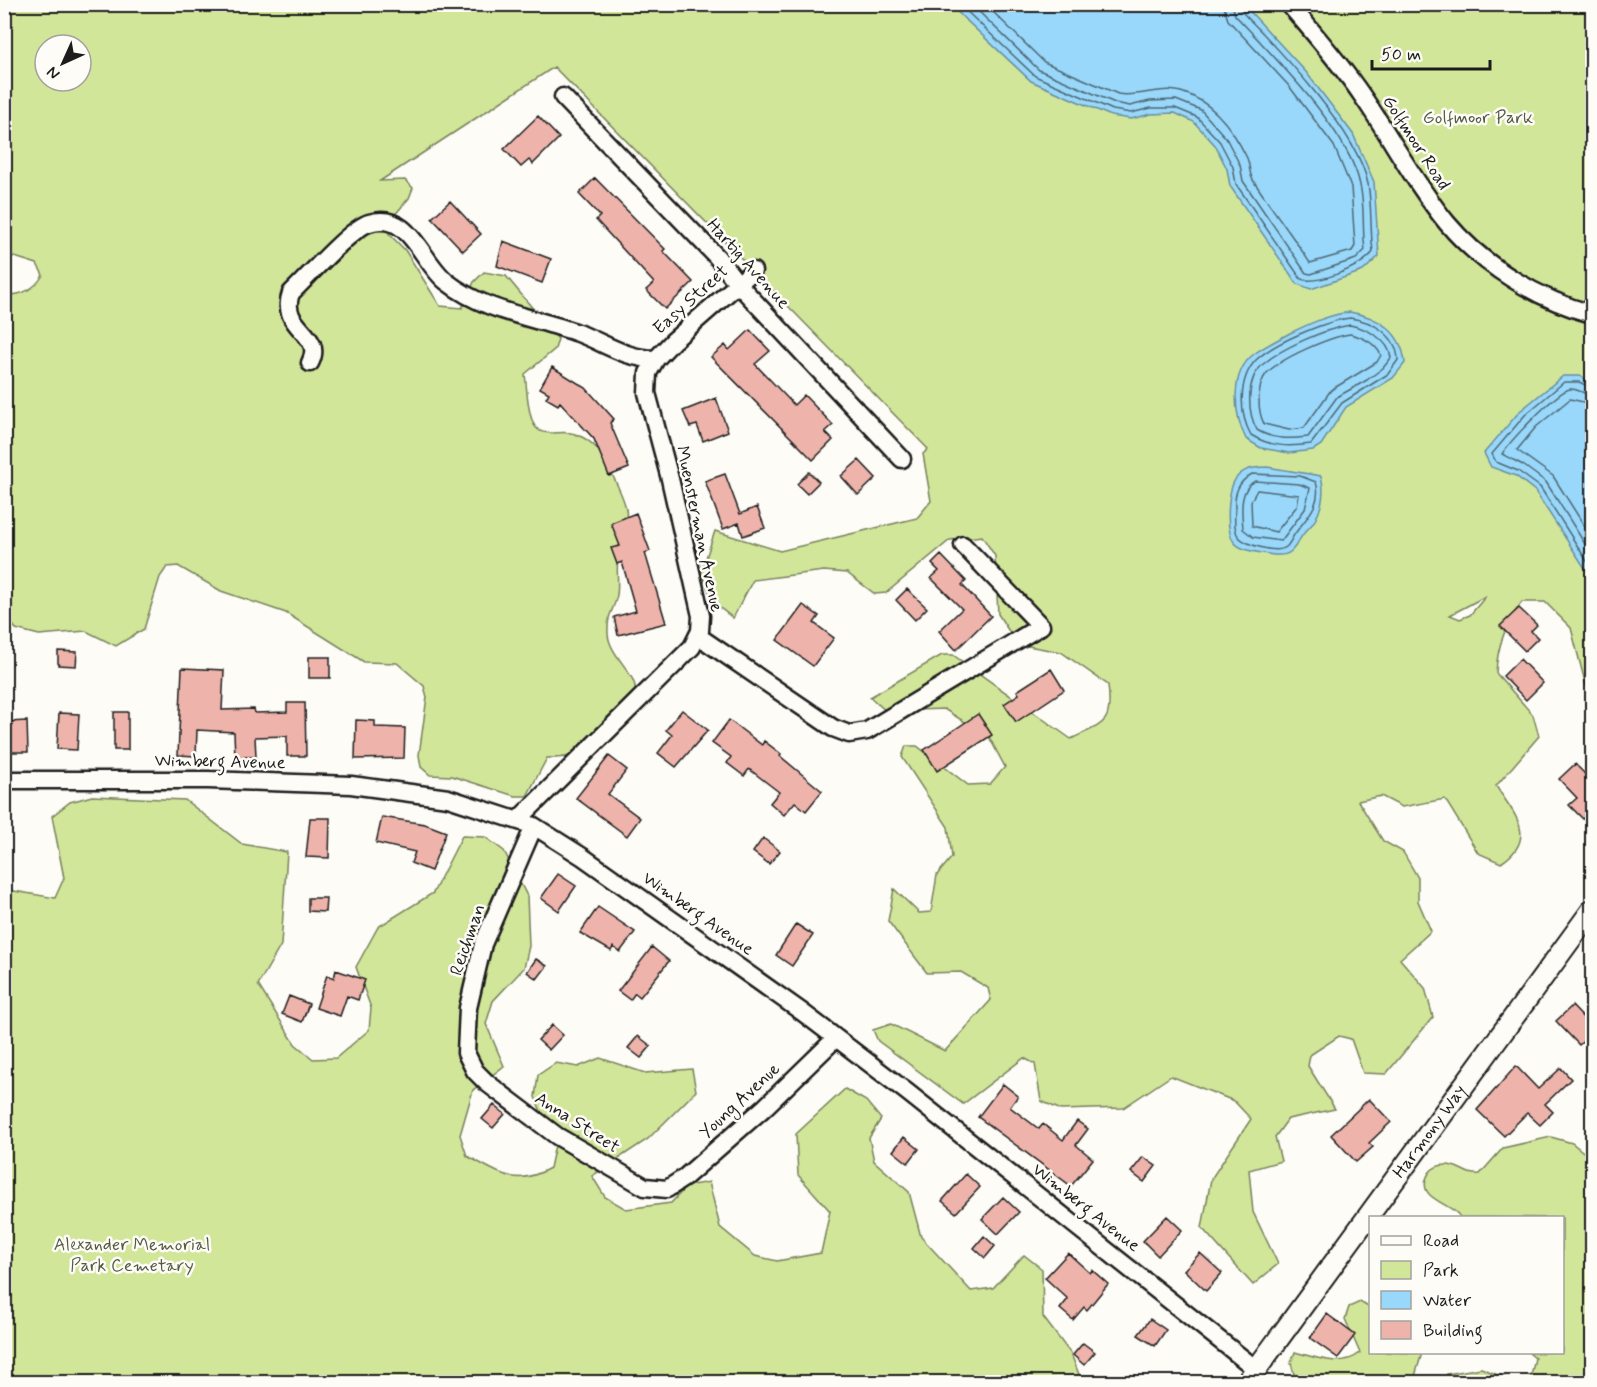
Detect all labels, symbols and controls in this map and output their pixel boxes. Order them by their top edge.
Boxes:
north arrow [33,33,93,93]
scale bar [1372,33,1490,71]
text: 50 m [1381,43,1421,67]
text: N [42,61,65,84]
street label: Golfmoor Road [1376,91,1456,195]
park label: Golfmoor Park [1423,106,1533,130]
street label: Hartig Avenue [701,214,795,315]
street label: Easy Street [648,260,734,340]
street label: Muensterman Avenue [670,444,728,614]
street label: Wimberg Avenue [154,749,286,777]
street label: Wimberg Avenue [636,867,759,963]
street label: Reichman [445,901,491,979]
street label: Young Avenue [694,1057,786,1145]
street label: Harmony Way [1388,1080,1472,1183]
street label: Anna Street [530,1087,624,1159]
street label: Wimberg Avenue [1026,1158,1145,1259]
legend [1369,1216,1564,1354]
text: Road [1423,1229,1459,1253]
park label: Alexander Memorial Park Cemetary [54,1233,210,1278]
text: Park [1423,1259,1459,1283]
text: Water [1423,1289,1472,1313]
text: Building [1423,1319,1483,1345]

